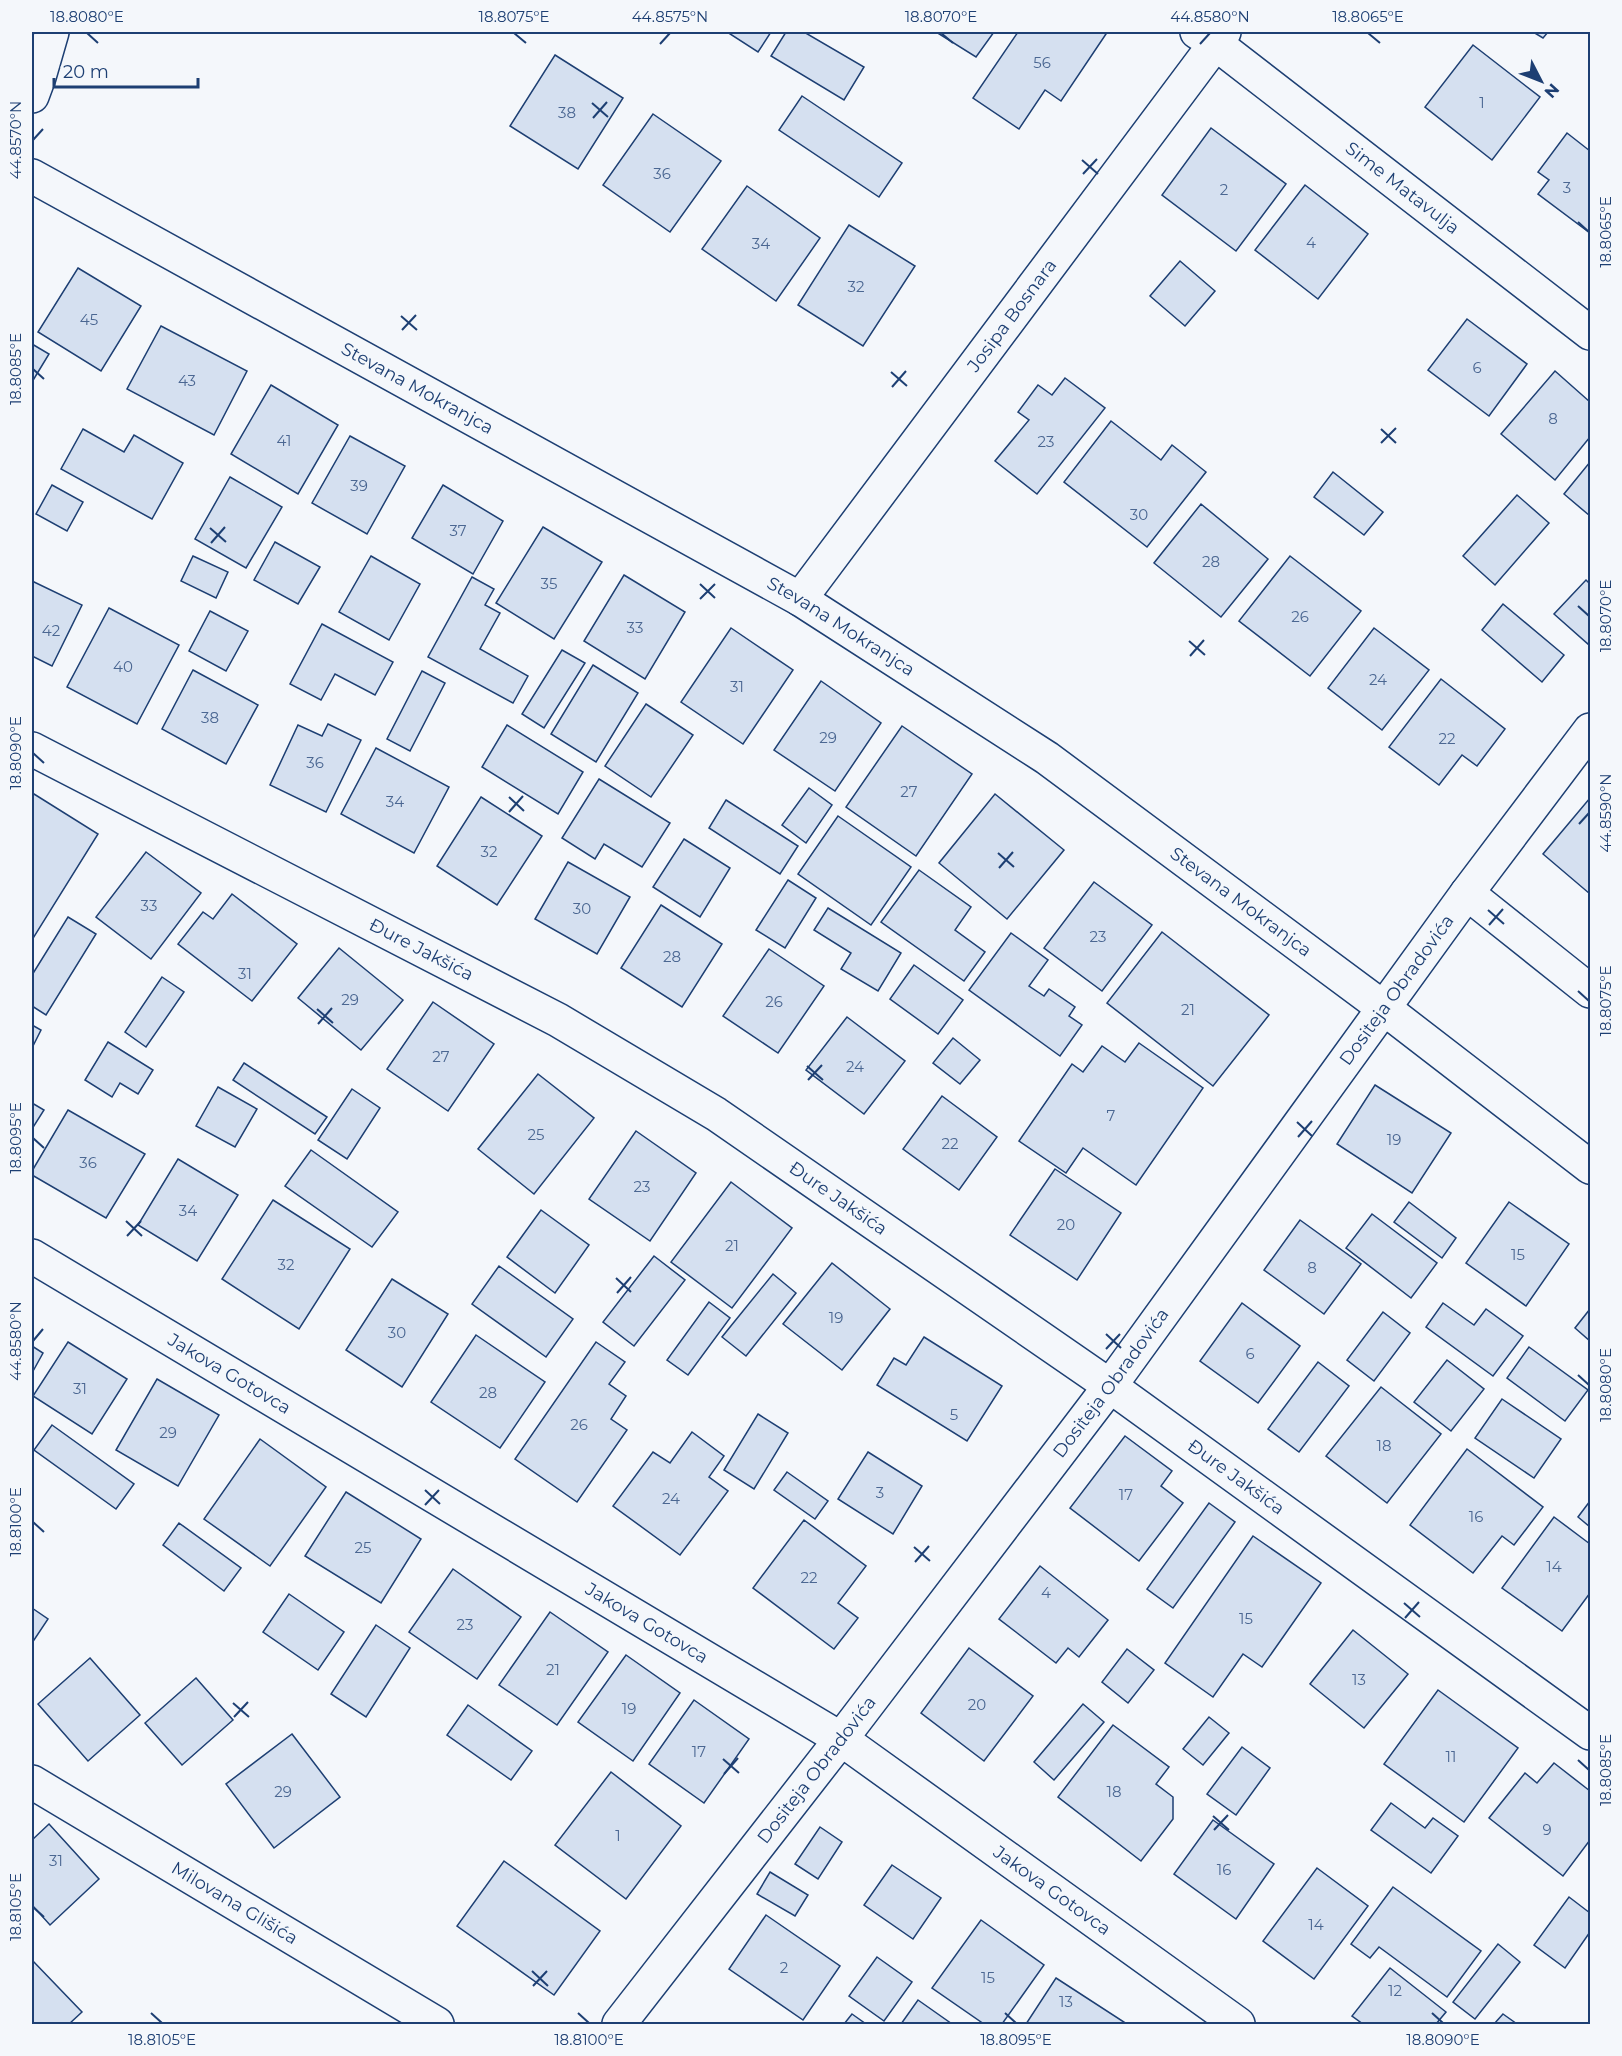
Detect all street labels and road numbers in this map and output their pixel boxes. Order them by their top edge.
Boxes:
street label: Sime Matavulja [1341,137,1464,239]
street label: Josipa Bosnara [962,255,1061,377]
street label: Stevana Mokranjca [337,338,497,439]
street label: Stevana Mokranjca [763,572,919,681]
street label: Stevana Mokranjca [1166,842,1316,962]
street label: Dositeja Obradovića [1335,910,1459,1070]
street label: Đure Jakšića [366,914,477,986]
street label: Đure Jakšića [785,1157,891,1240]
street label: Dositeja Obradovića [1048,1304,1174,1462]
street label: Jakova Gotovca [163,1328,295,1419]
street label: Đure Jakšića [1183,1435,1289,1520]
street label: Jakova Gotovca [580,1577,712,1668]
street label: Dositeja Obradovića [753,1692,881,1848]
street label: Jakova Gotovca [988,1840,1115,1940]
street label: Milovana Glišića [167,1857,302,1949]

